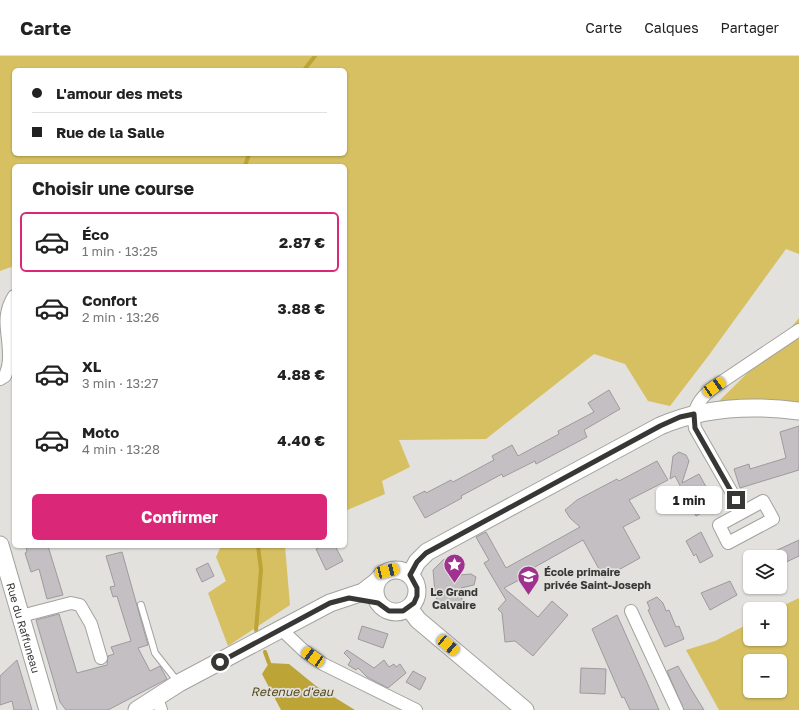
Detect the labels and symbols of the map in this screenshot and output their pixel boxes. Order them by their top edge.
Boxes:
car [701,375,727,399]
callout: 1 min [656,486,722,514]
route end [727,491,745,509]
place icon: Le Grand Calvaire [441,552,467,585]
car [374,562,400,580]
school or university icon: École primaire privée Saint-Joseph [516,564,542,597]
place label: École primaire privée Saint-Joseph [544,565,651,591]
street label: Rue du Raffuneau [5,581,43,674]
place label: Le Grand Calvaire [430,585,478,611]
car [435,633,461,657]
car [300,645,326,669]
route start [211,653,229,671]
water label: Retenue d'eau [251,684,334,699]

